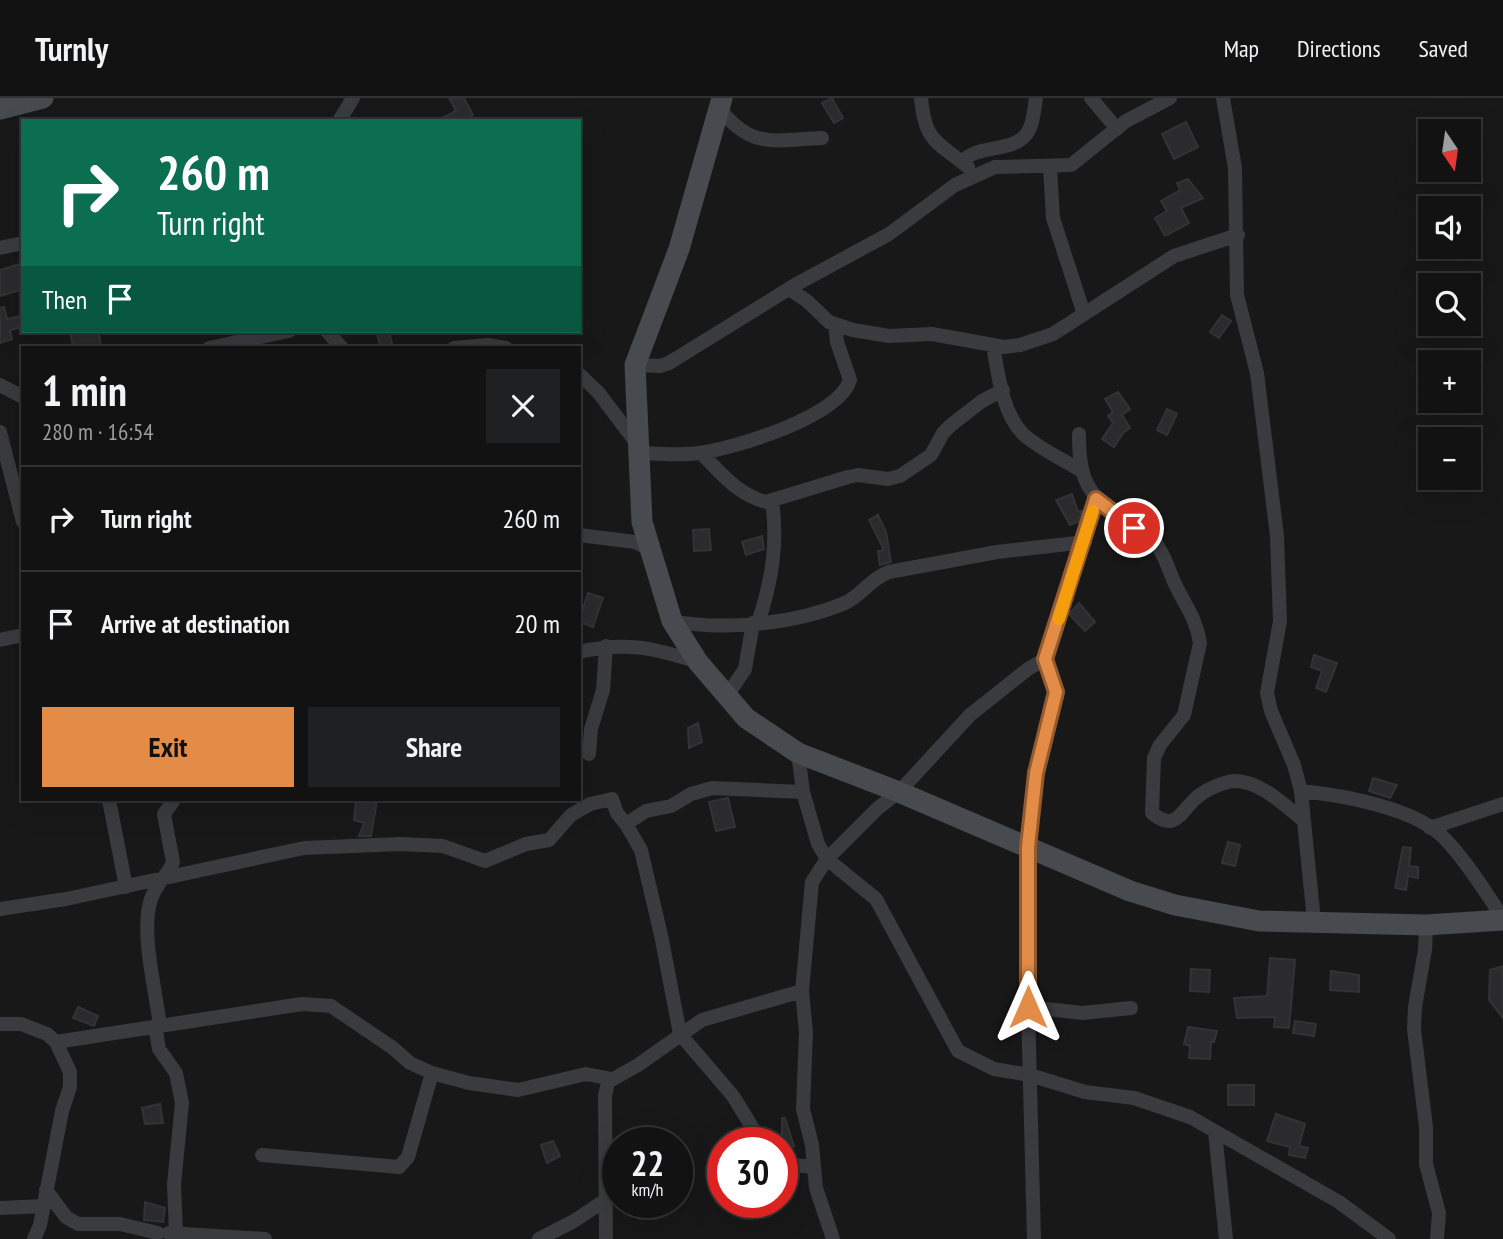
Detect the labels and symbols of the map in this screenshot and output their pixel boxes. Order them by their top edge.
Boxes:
north arrow [1418,119,1480,182]
pin [1104,498,1164,558]
position arrow [991,970,1065,1044]
speed limit sign: 30 [707,1127,798,1218]

